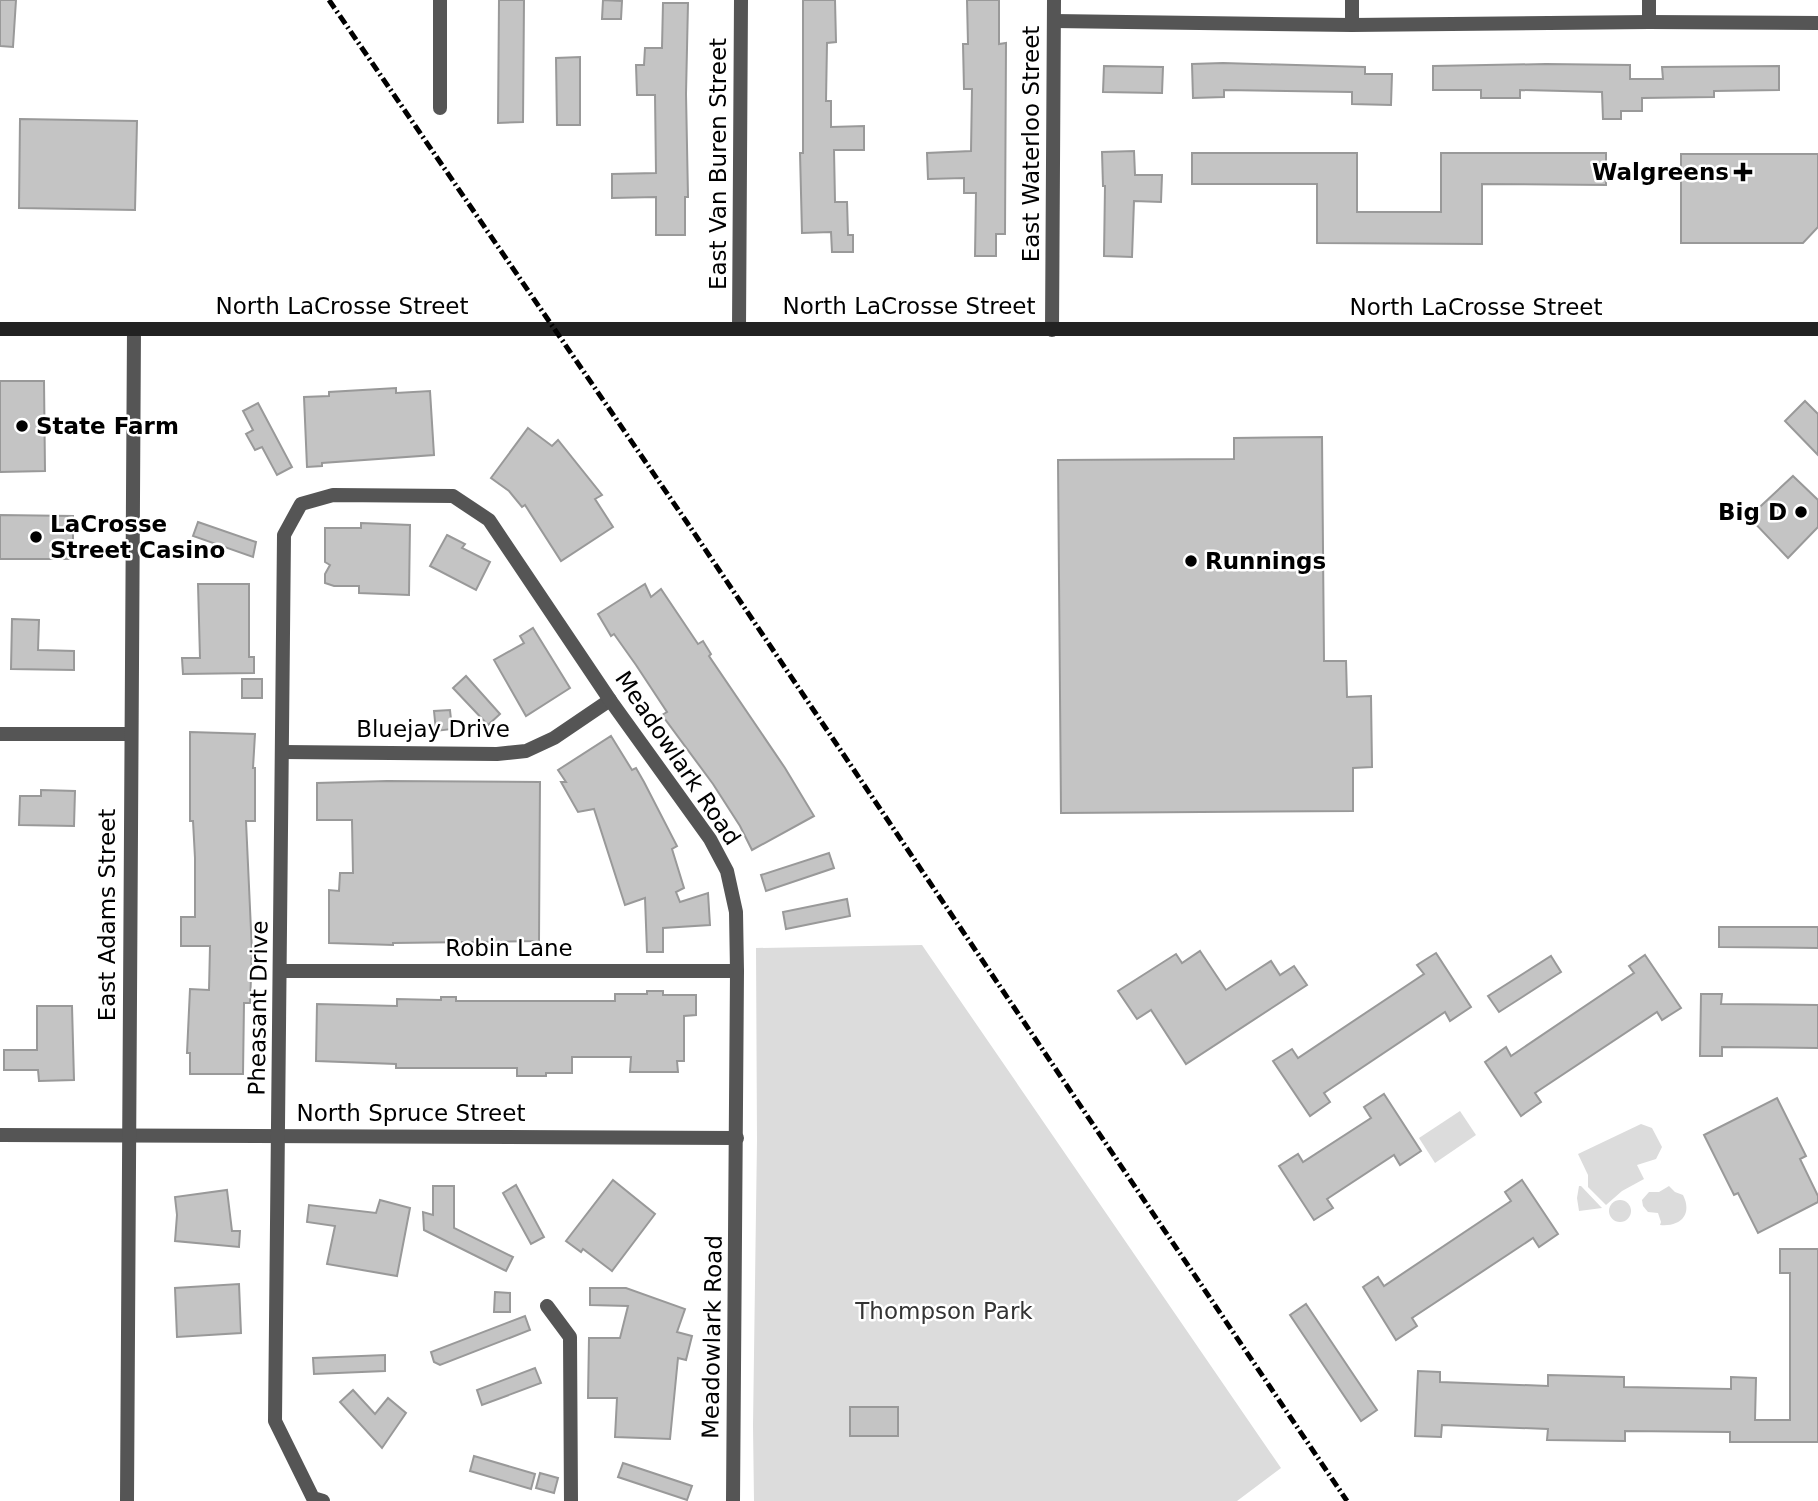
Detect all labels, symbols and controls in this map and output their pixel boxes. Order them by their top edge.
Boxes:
street label: East Waterloo Street [1018,26,1044,262]
street label: East Van Buren Street [705,38,731,290]
place label: Walgreens [1592,159,1729,185]
marker: Walgreens [1735,164,1751,180]
street label: North LaCrosse Street [216,293,468,319]
street label: North LaCrosse Street [783,293,1035,319]
street label: North LaCrosse Street [1350,294,1602,320]
place label: State Farm [36,413,179,439]
marker: State Farm [14,418,30,434]
place label: Big D [1718,499,1787,525]
marker: Big D [1793,504,1809,520]
place label: LaCrosse Street Casino [50,511,225,563]
marker: LaCrosse Street Casino [28,529,44,545]
place label: Runnings [1205,548,1326,574]
marker: Runnings [1183,553,1199,569]
street label: Meadowlark Road [610,666,746,850]
street label: Bluejay Drive [356,716,510,742]
street label: East Adams Street [94,809,120,1021]
street label: Pheasant Drive [243,920,273,1096]
street label: Robin Lane [445,935,573,961]
street label: North Spruce Street [297,1100,525,1126]
street label: Meadowlark Road [697,1235,727,1439]
park label: Thompson Park [854,1298,1033,1324]

